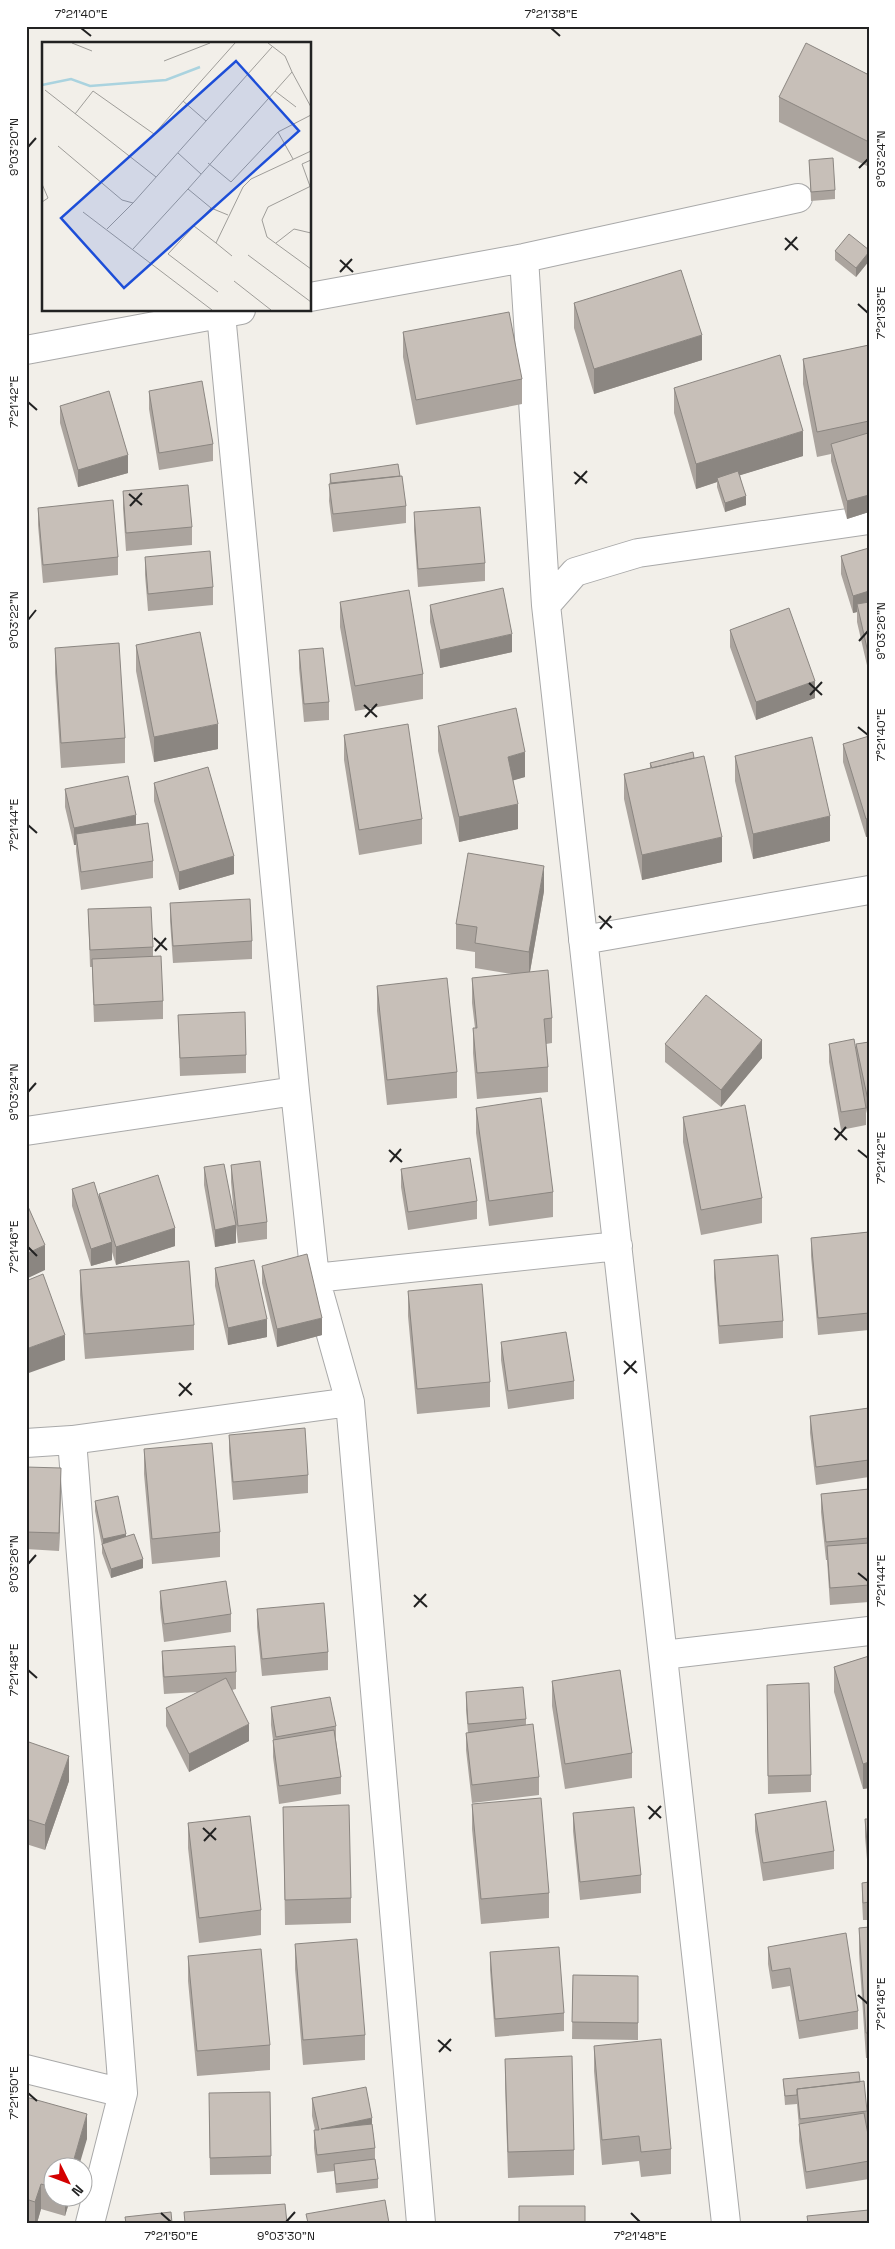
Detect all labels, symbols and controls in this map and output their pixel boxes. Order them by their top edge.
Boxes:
text: 7°21'40"E [54,6,108,22]
text: 7°21'38"E [524,6,578,22]
inset map [42,42,311,311]
text: 9°03'20"N [6,118,22,176]
text: 9°03'24"N [873,131,889,187]
text: 7°21'38"E [873,286,889,340]
text: 7°21'42"E [6,375,22,428]
text: 9°03'22"N [6,591,22,649]
text: 9°03'26"N [873,602,889,660]
text: 7°21'40"E [873,708,889,762]
text: 7°21'44"E [6,798,22,851]
text: 9°03'24"N [6,1064,22,1120]
text: 7°21'42"E [873,1131,889,1184]
text: 7°21'46"E [6,1220,22,1273]
text: 9°03'26"N [6,1535,22,1593]
text: 7°21'44"E [873,1554,889,1607]
text: 7°21'48"E [6,1643,22,1696]
text: 7°21'46"E [873,1977,889,2030]
text: 7°21'50"E [6,2066,22,2120]
north arrow [42,2156,92,2206]
text: N [68,2181,87,2200]
text: 7°21'50"E [144,2228,198,2244]
text: 9°03'30"N [257,2228,315,2244]
text: 7°21'48"E [614,2228,667,2244]

